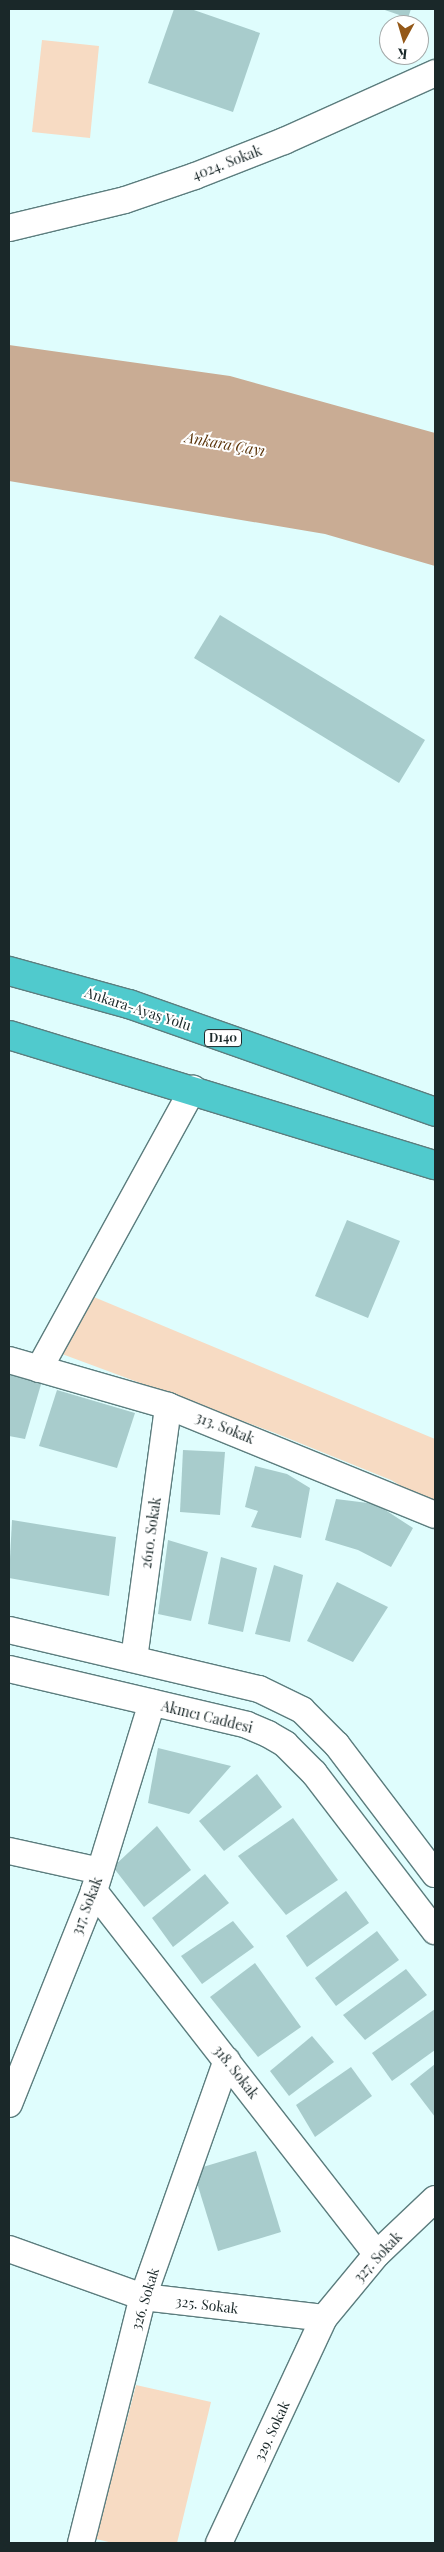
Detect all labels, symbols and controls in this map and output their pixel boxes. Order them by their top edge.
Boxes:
north arrow [379,15,429,65]
text: K [397,44,408,64]
street label: 4024. Sokak [190,142,264,184]
water label: Ankara Çayı [184,428,266,460]
street label: Ankara-Ayaş Yolu [83,984,193,1034]
road number: D140 [203,1028,243,1048]
street label: 313. Sokak [193,1409,257,1447]
street label: 2610. Sokak [138,1496,164,1570]
street label: Akıncı Caddesi [160,1698,254,1736]
street label: 317. Sokak [68,1875,106,1937]
street label: 318. Sokak [210,2042,262,2102]
street label: 327. Sokak [351,2228,405,2286]
street label: 326. Sokak [128,2266,162,2332]
street label: 325. Sokak [175,2293,239,2317]
street label: 329. Sokak [251,2398,293,2464]

